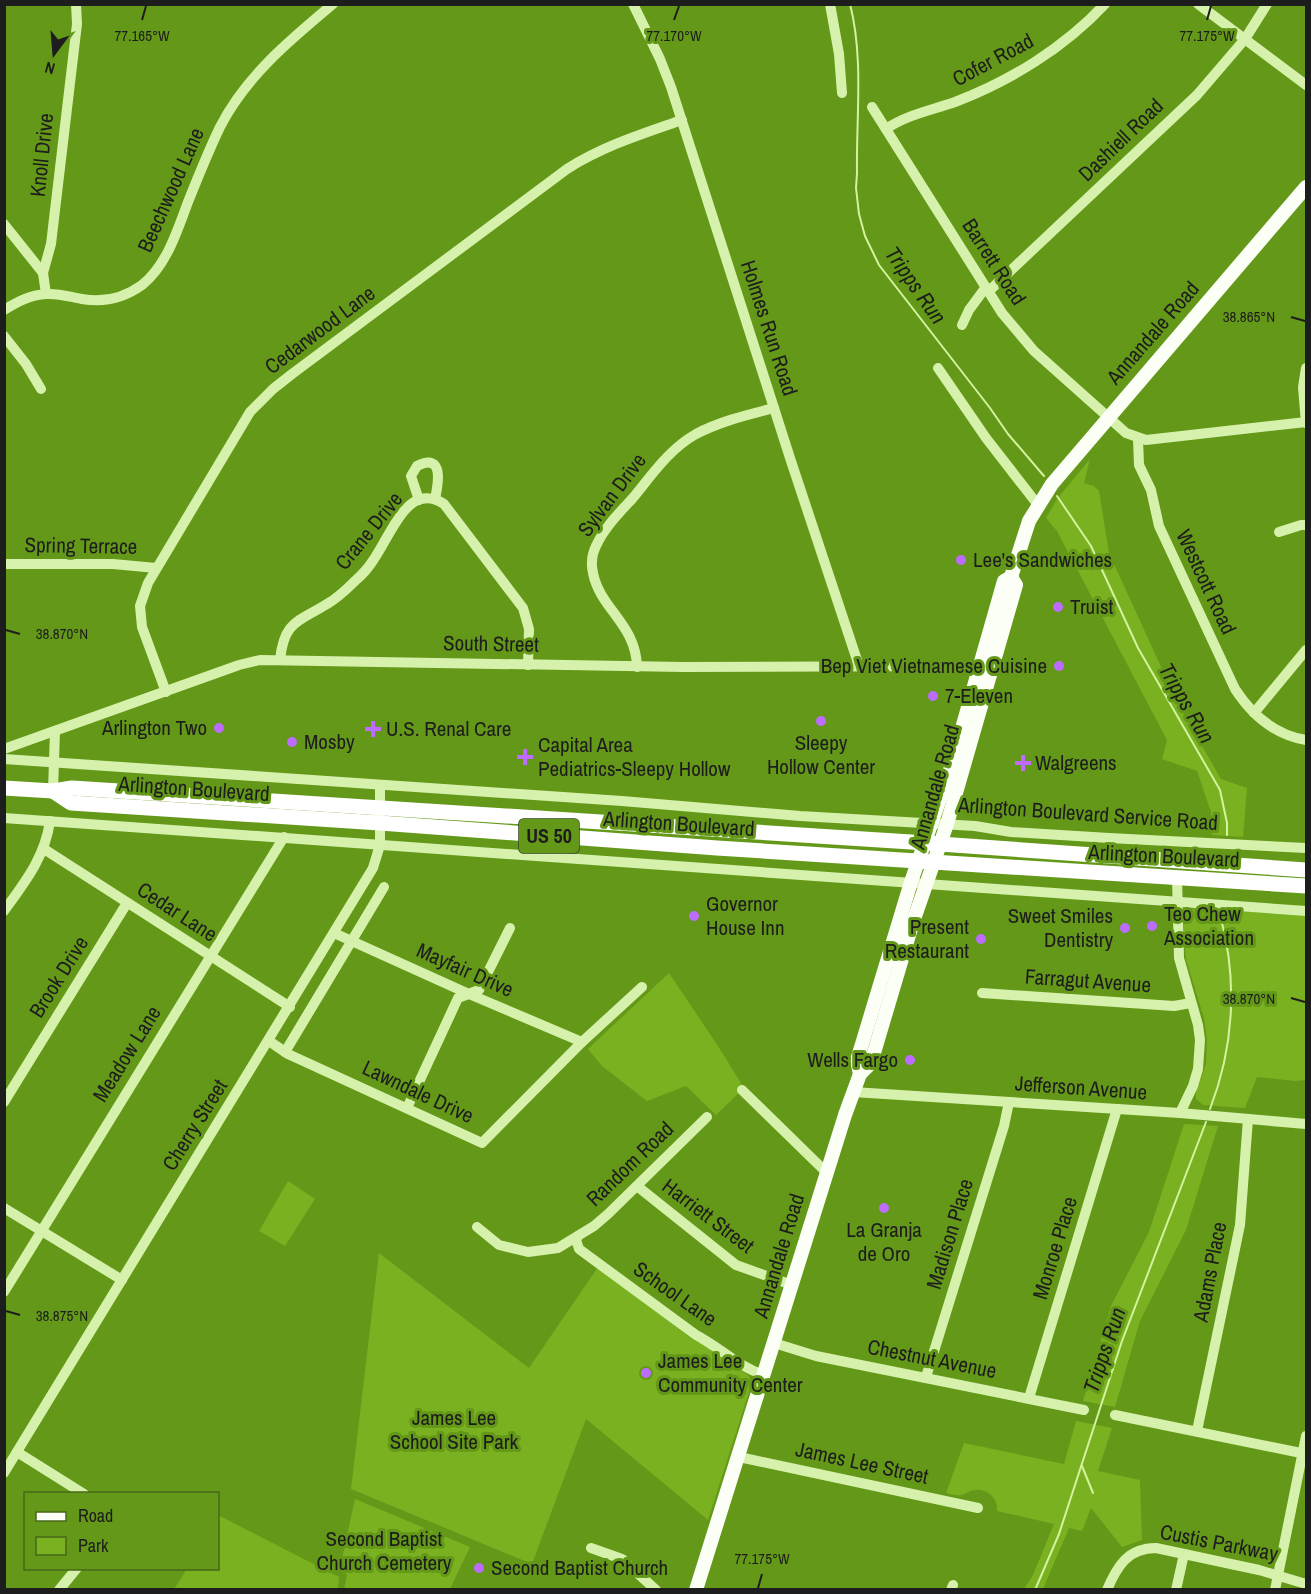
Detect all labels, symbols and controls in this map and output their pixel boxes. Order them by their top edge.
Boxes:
north arrow [24,24,84,84]
text: 77.165°W [114,25,170,46]
text: 77.170°W [646,25,702,46]
text: 77.175°W [1179,25,1235,46]
street label: Cofer Road [947,26,1038,93]
text: N [42,57,57,80]
street label: Dashiell Road [1072,92,1170,188]
street label: Knoll Drive [23,112,60,198]
street label: Beechwood Lane [130,123,211,256]
street label: Barrett Road [956,213,1033,311]
water label: Tripps Run [878,240,954,330]
street label: Holmes Run Road [734,256,805,399]
street label: Annandale Road [1099,275,1206,391]
street label: Cedarwood Lane [259,279,381,381]
text: 38.865°N [1223,306,1275,327]
street label: Sylvan Drive [571,447,653,542]
street label: Crane Drive [328,485,409,576]
street label: Westcott Road [1170,525,1243,639]
street label: Spring Terrace [24,530,138,561]
place label: Lee's Sandwiches [973,545,1112,574]
marker: Lee's Sandwiches [954,553,968,567]
place label: Truist [1070,592,1114,621]
marker: Truist [1051,600,1065,614]
text: 38.870°N [36,623,88,644]
street label: South Street [443,628,539,659]
place label: Bep Viet Vietnamese Cuisine [821,651,1047,680]
water label: Tripps Run [1152,657,1222,749]
marker: Bep Viet Vietnamese Cuisine [1052,659,1066,673]
place label: 7-Eleven [945,681,1013,710]
marker: 7-Eleven [926,689,940,703]
place label: Arlington Two [101,713,207,742]
place label: U.S. Renal Care [386,714,511,743]
marker: Sleepy Hollow Center [814,714,828,728]
marker: U.S. Renal Care [364,720,382,738]
marker: Arlington Two [212,721,226,735]
street label: Annandale Road [903,721,966,853]
place label: Mosby [304,727,355,756]
place label: Sleepy Hollow Center [767,728,875,781]
place label: Capital Area Pediatrics-Sleepy Hollow [538,730,731,783]
marker: Mosby [285,735,299,749]
marker: Capital Area Pediatrics-Sleepy Hollow [516,748,534,766]
place label: Walgreens [1035,748,1117,777]
marker: Walgreens [1016,756,1030,770]
street label: Arlington Boulevard [117,769,270,808]
street label: Arlington Boulevard Service Road [956,790,1219,837]
street label: Arlington Boulevard [602,804,755,843]
road number: US 50 [519,819,579,853]
street label: Arlington Boulevard [1087,837,1240,874]
street label: Cedar Lane [132,875,223,948]
place label: Governor House Inn [706,889,785,942]
place label: Teo Chew Association [1163,899,1254,952]
place label: Sweet Smiles Dentistry [1008,901,1113,954]
marker: Governor House Inn [687,909,701,923]
place label: Present Restaurant [885,912,969,965]
marker: Teo Chew Association [1145,919,1159,933]
marker: Sweet Smiles Dentistry [1118,921,1132,935]
street label: Brook Drive [22,930,95,1023]
marker: Present Restaurant [974,932,988,946]
street label: Mayfair Drive [412,935,518,1004]
street label: Farragut Avenue [1024,962,1152,999]
text: 38.870°N [1223,988,1275,1009]
street label: Meadow Lane [86,1000,168,1107]
place label: Wells Fargo [807,1045,898,1074]
street label: Lawndale Drive [358,1053,479,1130]
marker: Wells Fargo [903,1053,917,1067]
street label: Jefferson Avenue [1014,1068,1148,1107]
street label: Cherry Street [155,1073,234,1176]
street label: Random Road [580,1115,680,1213]
street label: Harriett Street [656,1171,760,1260]
street label: Madison Place [919,1175,980,1293]
street label: Annandale Road [746,1190,811,1322]
street label: Monroe Place [1025,1193,1084,1303]
marker: La Granja de Oro [877,1201,891,1215]
place label: La Granja de Oro [846,1215,922,1268]
street label: Adams Place [1185,1219,1233,1325]
street label: School Lane [628,1254,723,1333]
water label: Tripps Run [1075,1303,1133,1397]
text: 38.875°N [36,1305,88,1326]
street label: Chestnut Avenue [865,1332,999,1385]
place label: James Lee Community Center [658,1346,803,1399]
marker: James Lee Community Center [639,1366,653,1380]
park label: James Lee School Site Park [390,1403,519,1456]
street label: James Lee Street [793,1434,931,1491]
legend [24,1492,219,1570]
text: Road [78,1503,113,1528]
street label: Custis Parkway [1158,1517,1281,1568]
park label: Second Baptist Church Cemetery [317,1524,452,1577]
text: Park [78,1533,109,1558]
text: 77.175°W [734,1548,790,1569]
place label: Second Baptist Church [491,1553,668,1582]
marker: Second Baptist Church [472,1561,486,1575]

